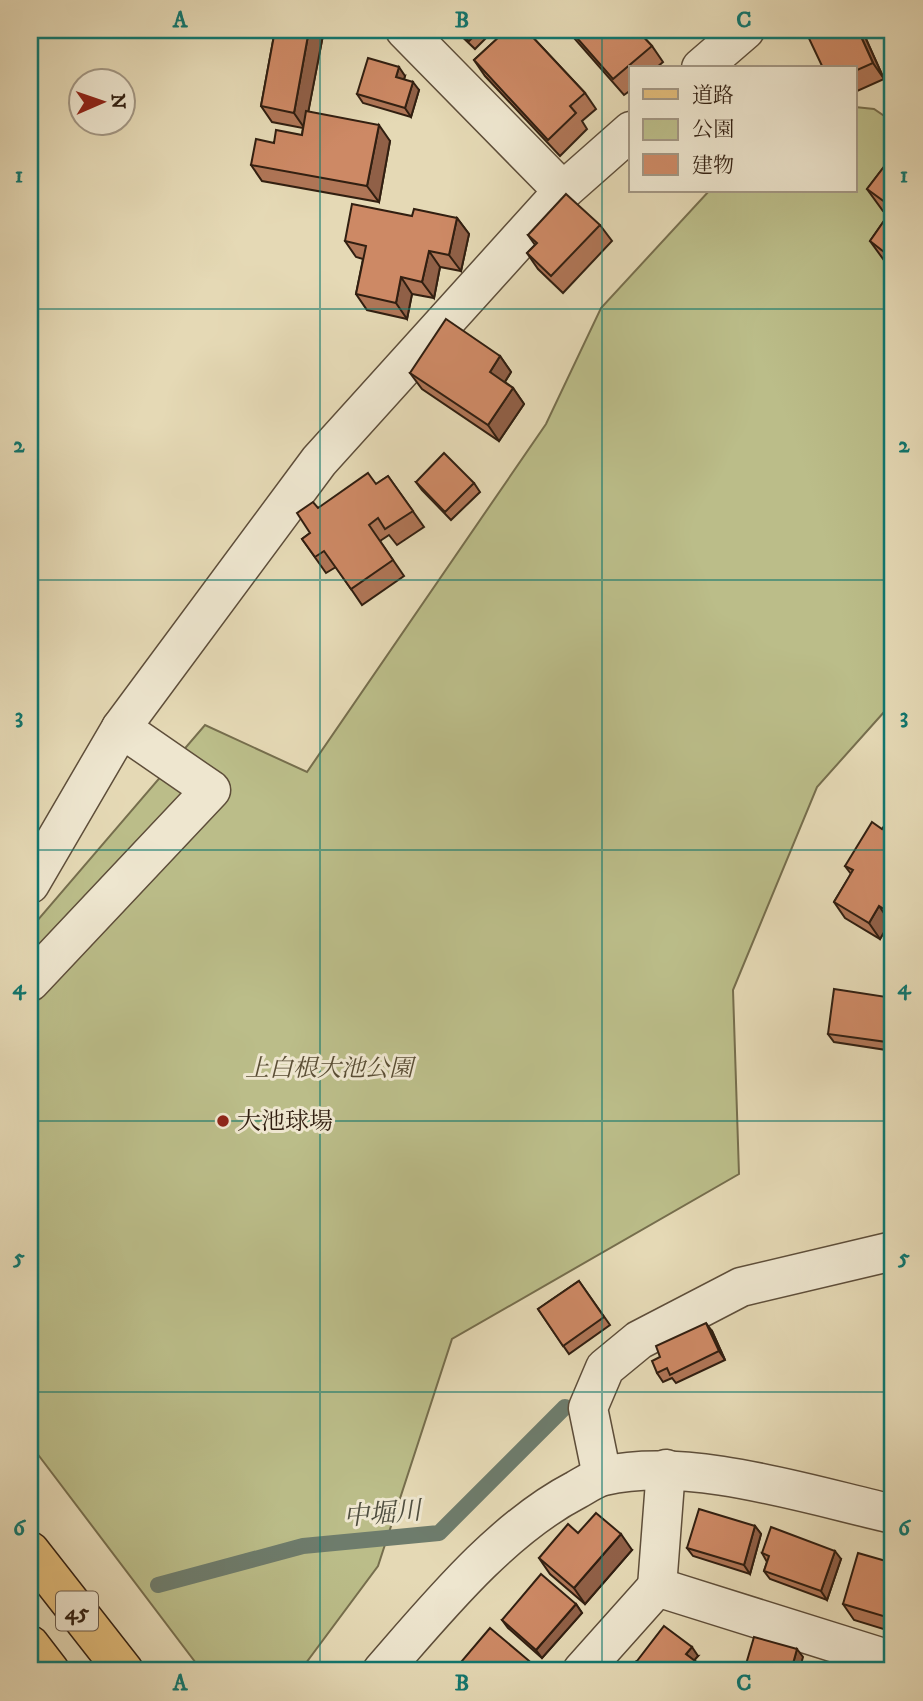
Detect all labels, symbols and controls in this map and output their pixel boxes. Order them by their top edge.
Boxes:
text: A [172,6,189,35]
text: B [455,6,469,35]
text: C [736,6,752,35]
north arrow [66,66,136,136]
legend [629,66,856,192]
text: 道路 [692,83,734,109]
text: N [106,93,129,110]
text: 公園 [692,117,734,143]
text: 建物 [692,153,734,179]
text: 1 [15,161,23,190]
text: 1 [900,161,908,190]
text: 2 [13,431,25,460]
text: 2 [898,431,910,460]
text: 3 [15,702,23,731]
text: 3 [900,702,908,731]
text: 4 [12,973,27,1002]
text: 4 [897,973,912,1002]
park label: 上白根大池公園 [245,1054,417,1084]
place label: 大池球場 [237,1107,333,1137]
marker: 大池球場 [215,1113,231,1129]
text: 5 [12,1243,25,1272]
text: 5 [897,1243,910,1272]
water label: 中堀川 [342,1494,425,1534]
text: 6 [13,1514,27,1543]
text: 6 [898,1514,912,1543]
road number: 45 [56,1592,98,1630]
text: A [172,1669,189,1698]
text: B [455,1669,469,1698]
text: C [736,1669,752,1698]

